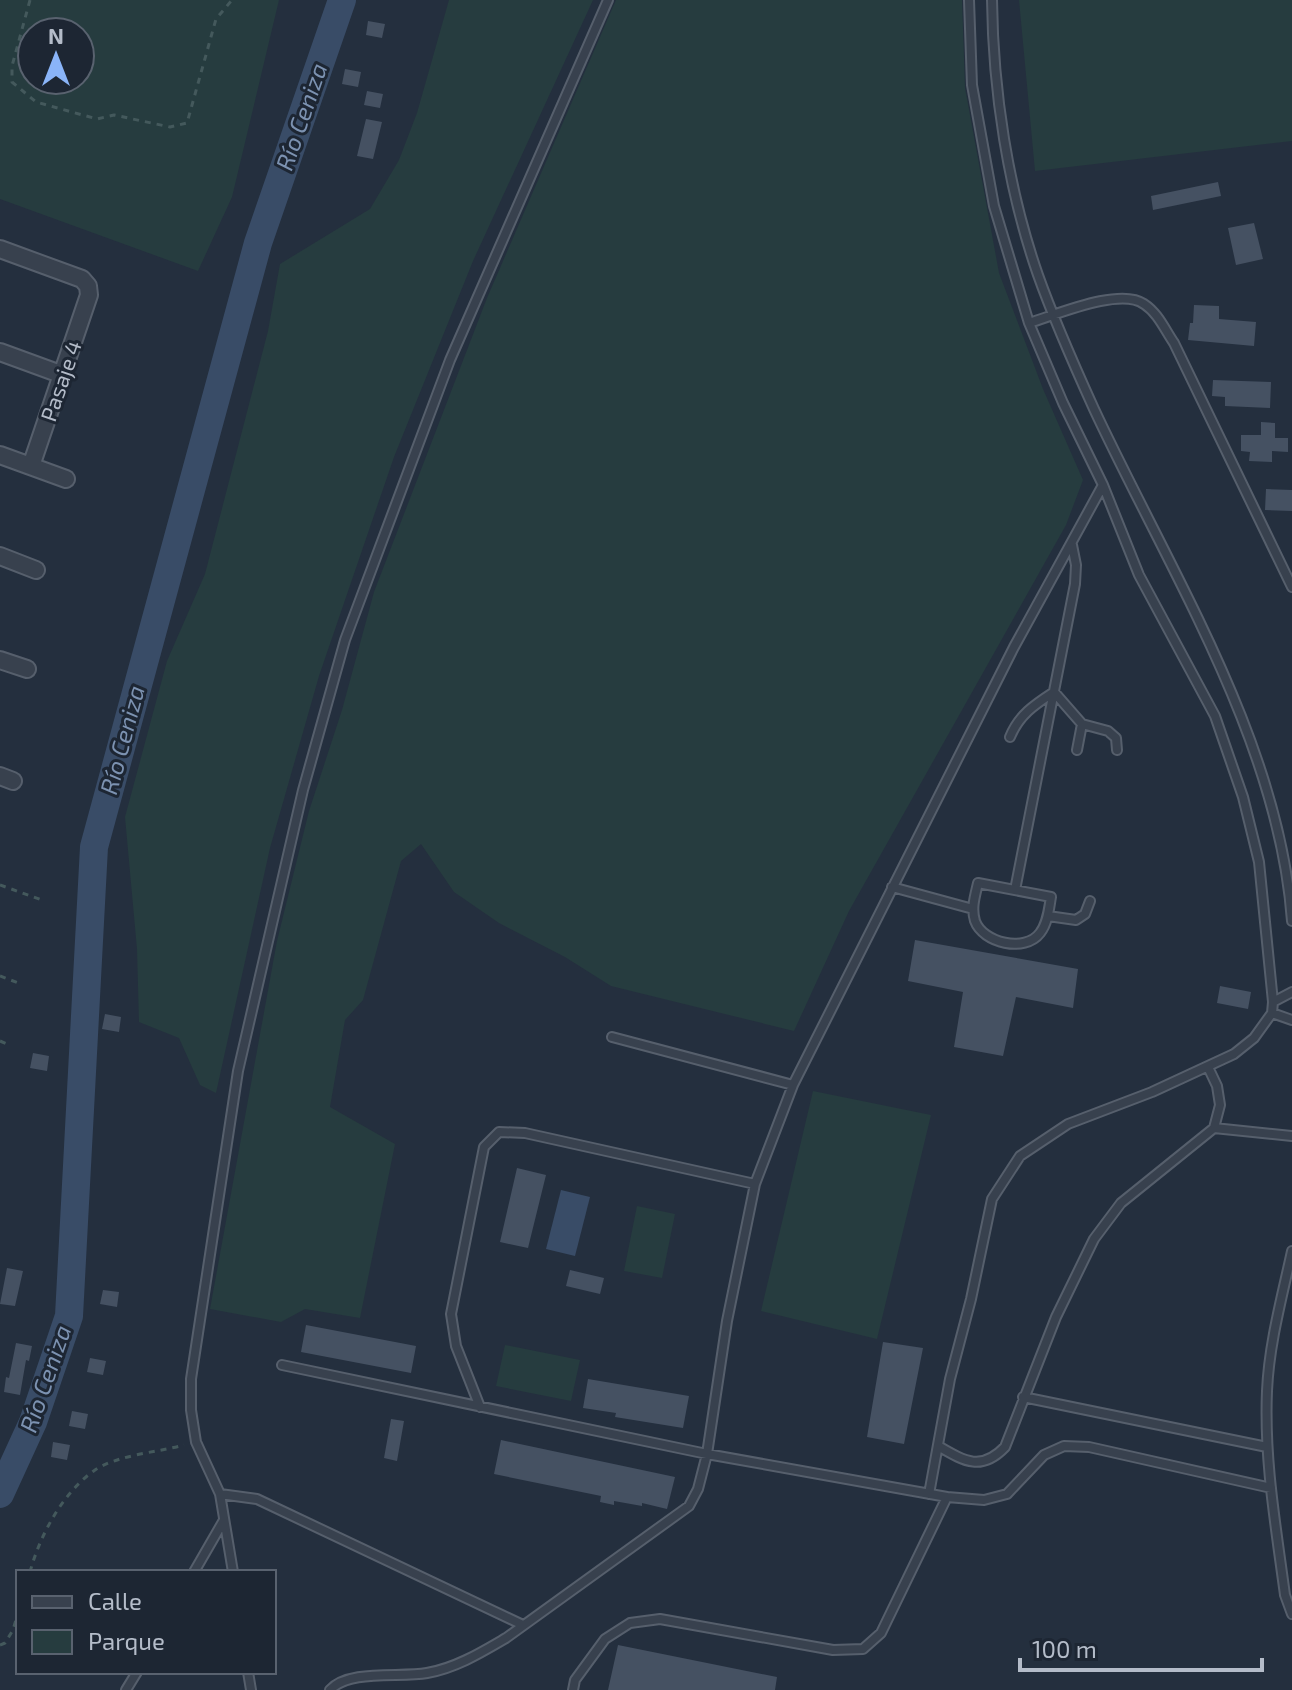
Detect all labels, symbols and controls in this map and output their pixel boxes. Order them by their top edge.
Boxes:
north arrow [16,16,96,96]
text: N [48,22,64,48]
water label: Río Ceniza [269,59,332,174]
street label: Pasaje 4 [34,337,87,425]
water label: Río Ceniza [93,682,150,797]
water label: Río Ceniza [13,1321,76,1436]
legend [16,1570,276,1674]
text: Calle [88,1586,142,1615]
scale bar [1020,1622,1262,1672]
text: Parque [88,1626,165,1655]
text: 100 m [1032,1634,1097,1663]

